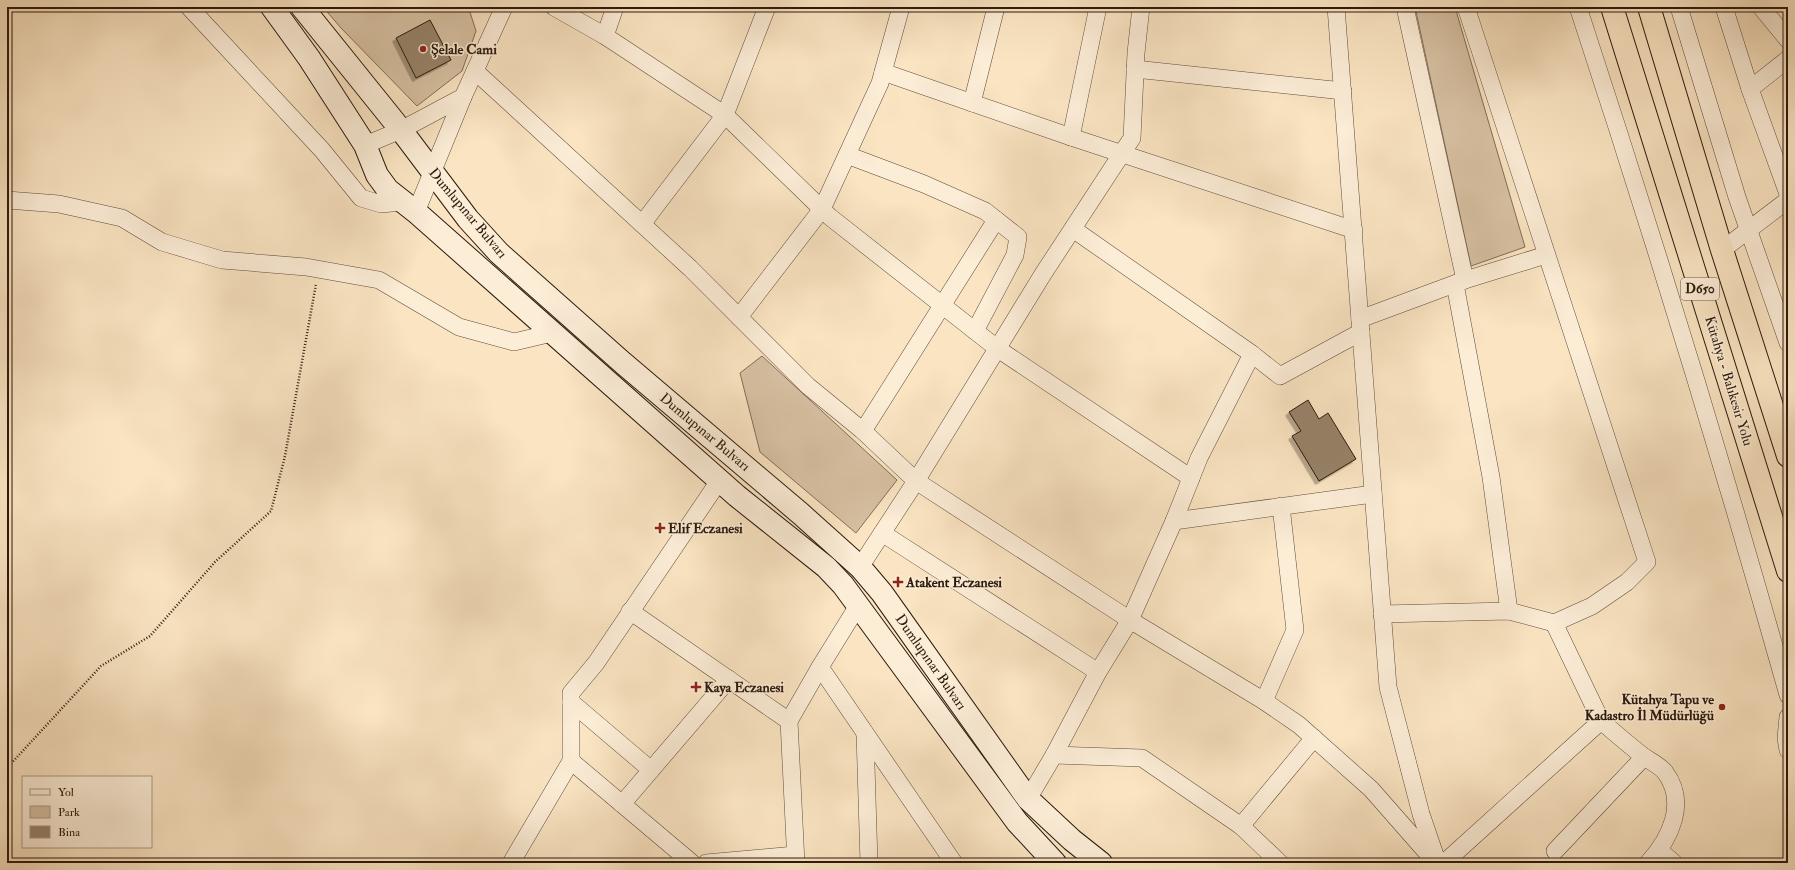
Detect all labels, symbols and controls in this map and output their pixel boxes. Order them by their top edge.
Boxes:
place label: Şelale Cami [431,41,497,58]
marker: Şelale Cami [418,44,428,54]
street label: Dumlupınar Bulvarı [424,164,511,263]
road number: D650 [1681,278,1719,300]
street label: Kütahya - Balıkesir Yolu [1700,314,1757,448]
street label: Dumlupınar Bulvarı [656,389,754,476]
place label: Elif Eczanesi [668,520,743,537]
marker: Elif Eczanesi [655,523,665,533]
place label: Atakent Eczanesi [905,574,1002,591]
marker: Atakent Eczanesi [893,577,903,587]
street label: Dumlupınar Bulvarı [891,611,970,714]
place label: Kaya Eczanesi [704,679,784,697]
marker: Kaya Eczanesi [691,682,701,692]
place label: Kütahya Tapu ve Kadastro İl Müdürlüğü [1585,691,1715,725]
marker: Kütahya Tapu ve Kadastro İl Müdürlüğü [1717,702,1727,712]
legend [22,776,152,848]
text: Yol [58,785,74,800]
text: Park [58,805,80,820]
text: Bina [58,825,81,840]

